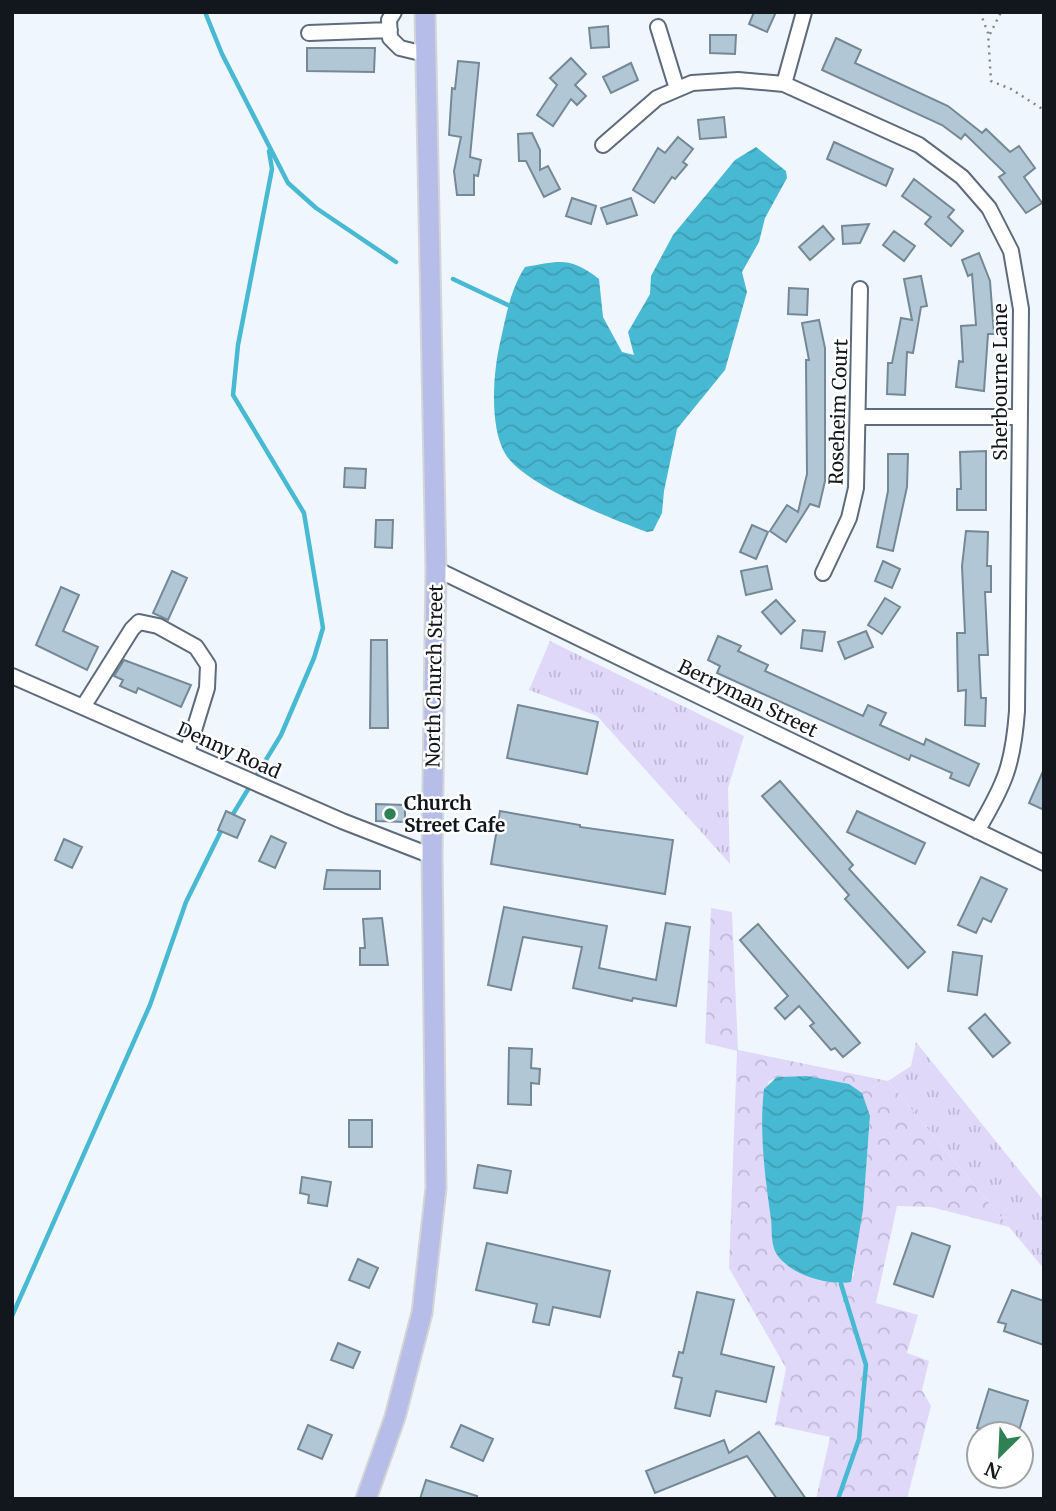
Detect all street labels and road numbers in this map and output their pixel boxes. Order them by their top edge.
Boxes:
street label: Sherbourne Lane [988,303,1012,461]
street label: Roseheim Court [823,338,853,485]
street label: North Church Street [420,583,448,768]
street label: Berryman Street [674,654,822,742]
street label: Denny Road [173,716,285,784]

